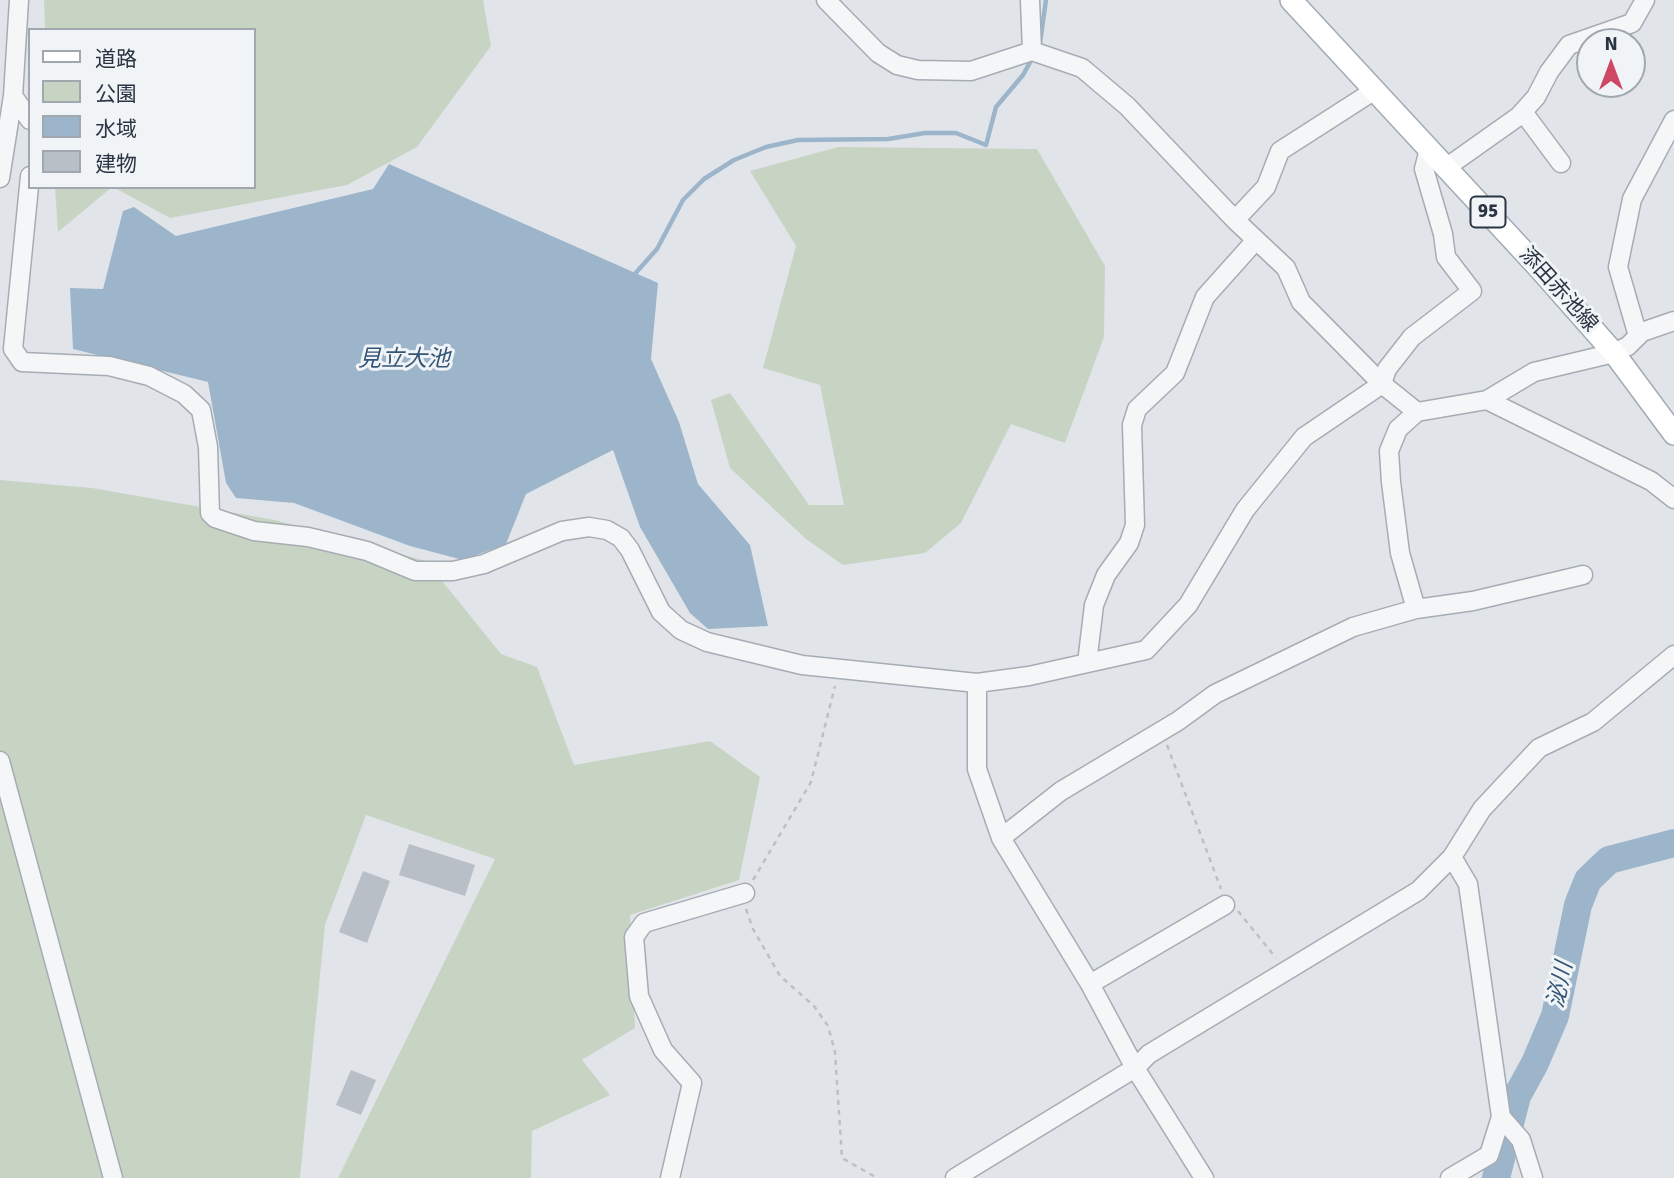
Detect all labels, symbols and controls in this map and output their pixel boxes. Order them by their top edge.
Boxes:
legend [28,28,256,189]
north arrow [1576,28,1646,98]
text: N [1604,32,1618,56]
text: 道路 [95,46,137,72]
text: 公園 [95,81,137,107]
text: 水域 [95,116,137,142]
text: 建物 [95,151,137,177]
road number: 95 [1470,196,1506,228]
street label: 添田赤池線 [1514,243,1602,337]
water label: 見立大池 [358,346,450,374]
water label: 泌川 [1543,960,1579,1010]

